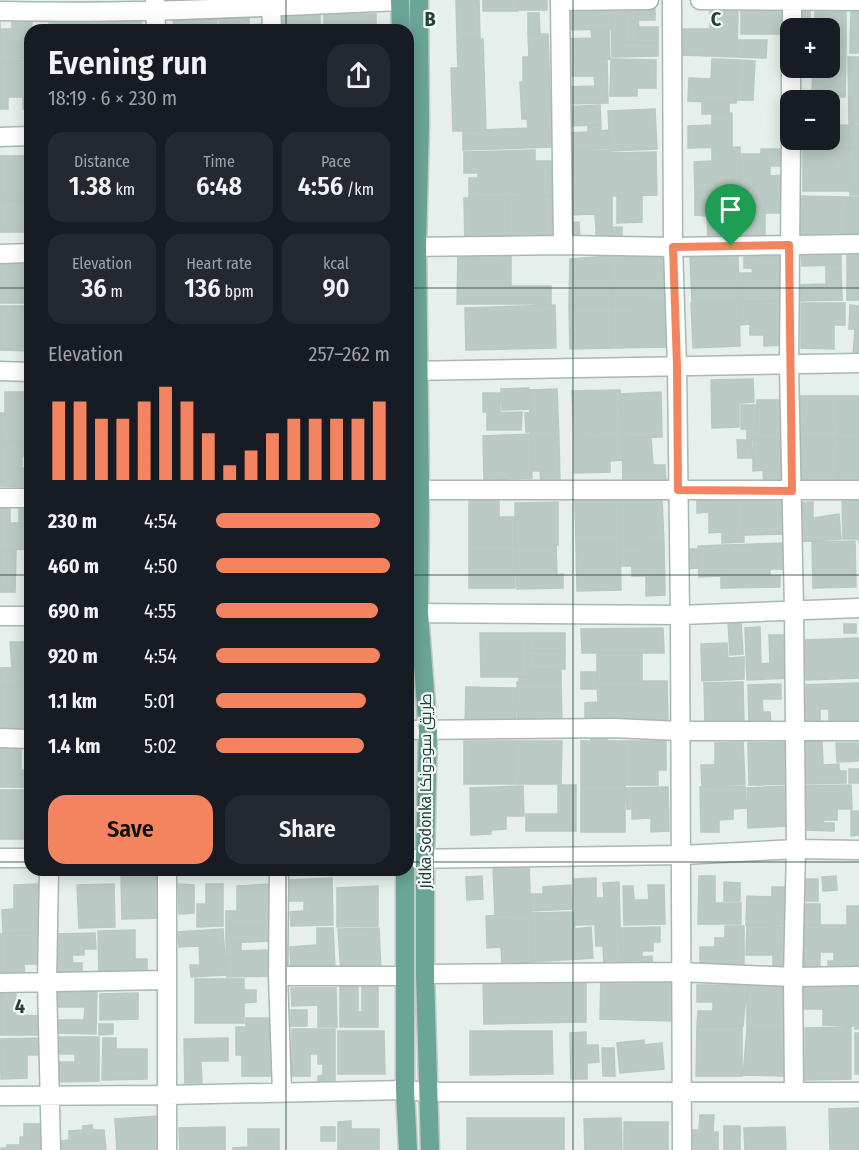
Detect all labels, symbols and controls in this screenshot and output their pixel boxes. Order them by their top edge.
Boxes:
text: B [424,7,436,31]
text: C [711,7,722,31]
map controls [780,18,840,150]
button: + [780,18,840,78]
text: Evening run [48,43,208,83]
button: share [327,44,390,107]
text: 18:19 · 6 × 230 m [48,86,177,110]
button: − [780,90,840,150]
text: Distance [74,152,130,171]
text: Time [203,152,235,171]
text: Pace [321,152,351,171]
text: 1.38 [69,171,112,202]
text: 6:48 [196,171,242,202]
text: 4:56 [298,171,343,202]
text: km [112,180,135,199]
text: /km [343,180,374,199]
pin [705,184,756,246]
icon: arrive [714,193,747,226]
text: Elevation [72,254,132,273]
text: Heart rate [186,254,252,273]
text: kcal [323,254,349,273]
text: 36 [81,273,107,304]
text: 136 [184,273,221,304]
text: 90 [322,273,350,304]
text: m [107,282,123,301]
text: bpm [221,282,254,301]
text: Elevation [48,342,123,366]
text: 257–262 m [309,342,390,366]
text: 230 m [48,509,97,533]
text: 4:54 [144,509,177,533]
text: 460 m [48,554,99,578]
text: 4:50 [144,554,178,578]
text: 690 m [48,599,99,623]
text: 4:55 [144,599,176,623]
text: 920 m [48,644,98,668]
text: 4:54 [144,644,177,668]
text: 1.1 km [48,689,97,713]
text: 5:01 [144,689,175,713]
street label: Jidka Sodonka طريق سودونكا [416,693,436,889]
text: 1.4 km [48,734,100,758]
text: 5:02 [144,734,176,758]
button: Save [48,795,213,864]
button: Share [225,795,390,864]
text: 4 [15,994,25,1018]

